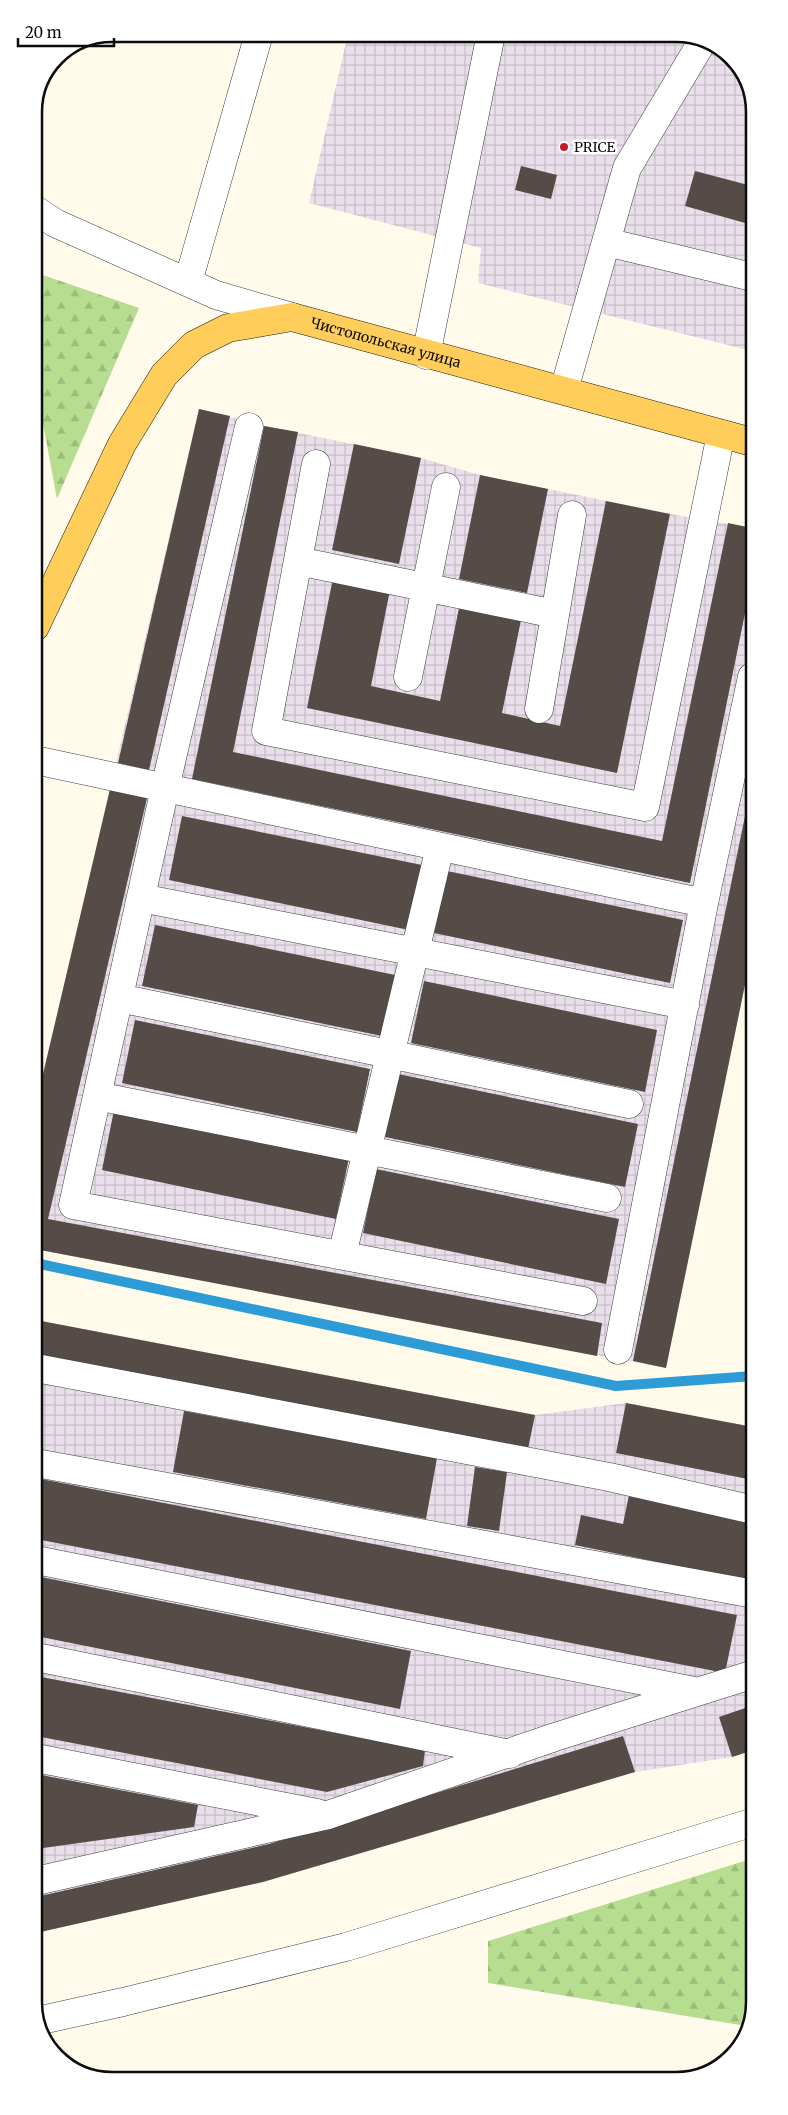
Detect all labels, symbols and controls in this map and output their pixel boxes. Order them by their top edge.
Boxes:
scale bar [18,15,114,47]
text: 20 m [25,23,62,42]
place label: PRICE [574,138,616,156]
marker: PRICE [558,141,570,153]
street label: Чистопольская улица [309,313,463,372]

